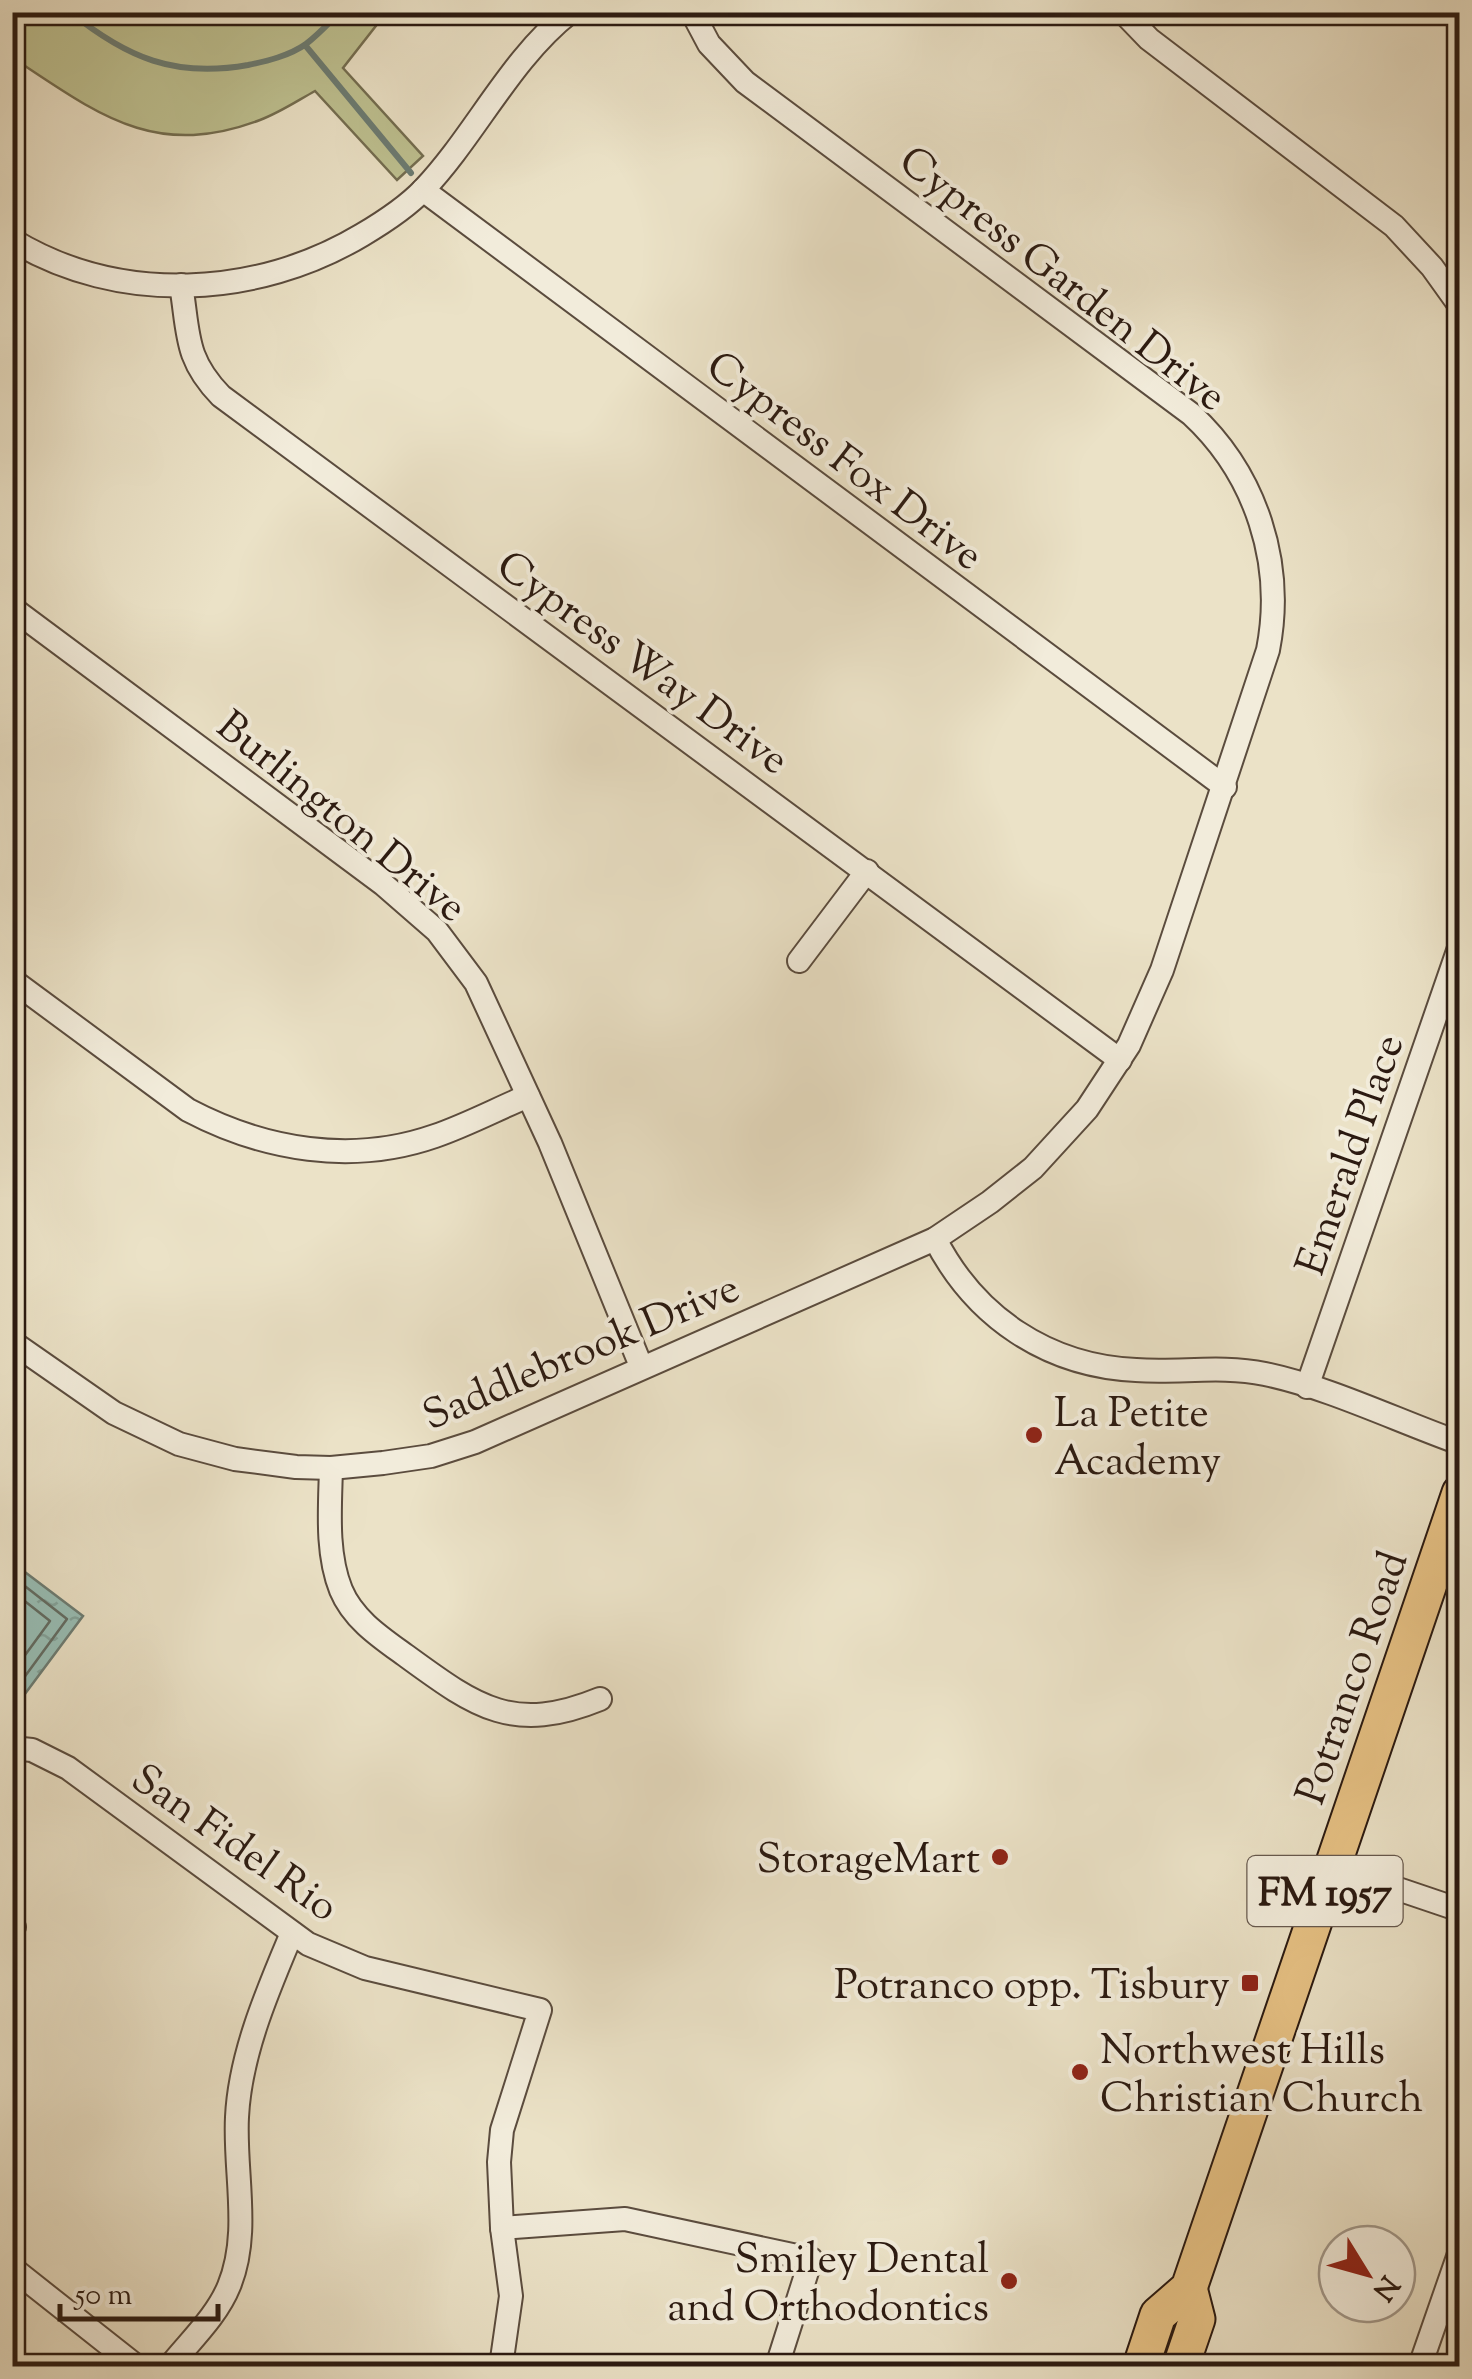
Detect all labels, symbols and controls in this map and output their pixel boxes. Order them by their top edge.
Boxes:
street label: Cypress Garden Drive [884,134,1238,428]
street label: Cypress Fox Drive [692,339,994,587]
street label: Cypress Way Drive [482,538,800,792]
street label: Burlington Drive [202,699,478,939]
street label: Emerald Place [1283,1027,1422,1284]
street label: Saddlebrook Drive [414,1261,750,1448]
place label: La Petite Academy [1054,1386,1221,1494]
marker: La Petite Academy [1023,1424,1045,1446]
street label: Potranco Road [1283,1544,1426,1813]
street label: San Fidel Rio [117,1751,349,1939]
place label: StorageMart [756,1832,980,1892]
marker: StorageMart [989,1846,1011,1868]
road number: FM 1957 [1248,1856,1402,1926]
place label: Potranco opp. Tisbury [834,1958,1230,2018]
marker: Potranco opp. Tisbury [1239,1972,1261,1994]
place label: Northwest Hills Christian Church [1100,2023,1423,2131]
marker: Northwest Hills Christian Church [1069,2061,1091,2083]
north arrow [1317,2224,1417,2324]
place label: Smiley Dental and Orthodontics [667,2232,989,2340]
scale bar [60,2259,218,2321]
text: N [1362,2266,1407,2308]
marker: Smiley Dental and Orthodontics [998,2270,1020,2292]
text: 50 m [73,2275,133,2318]

